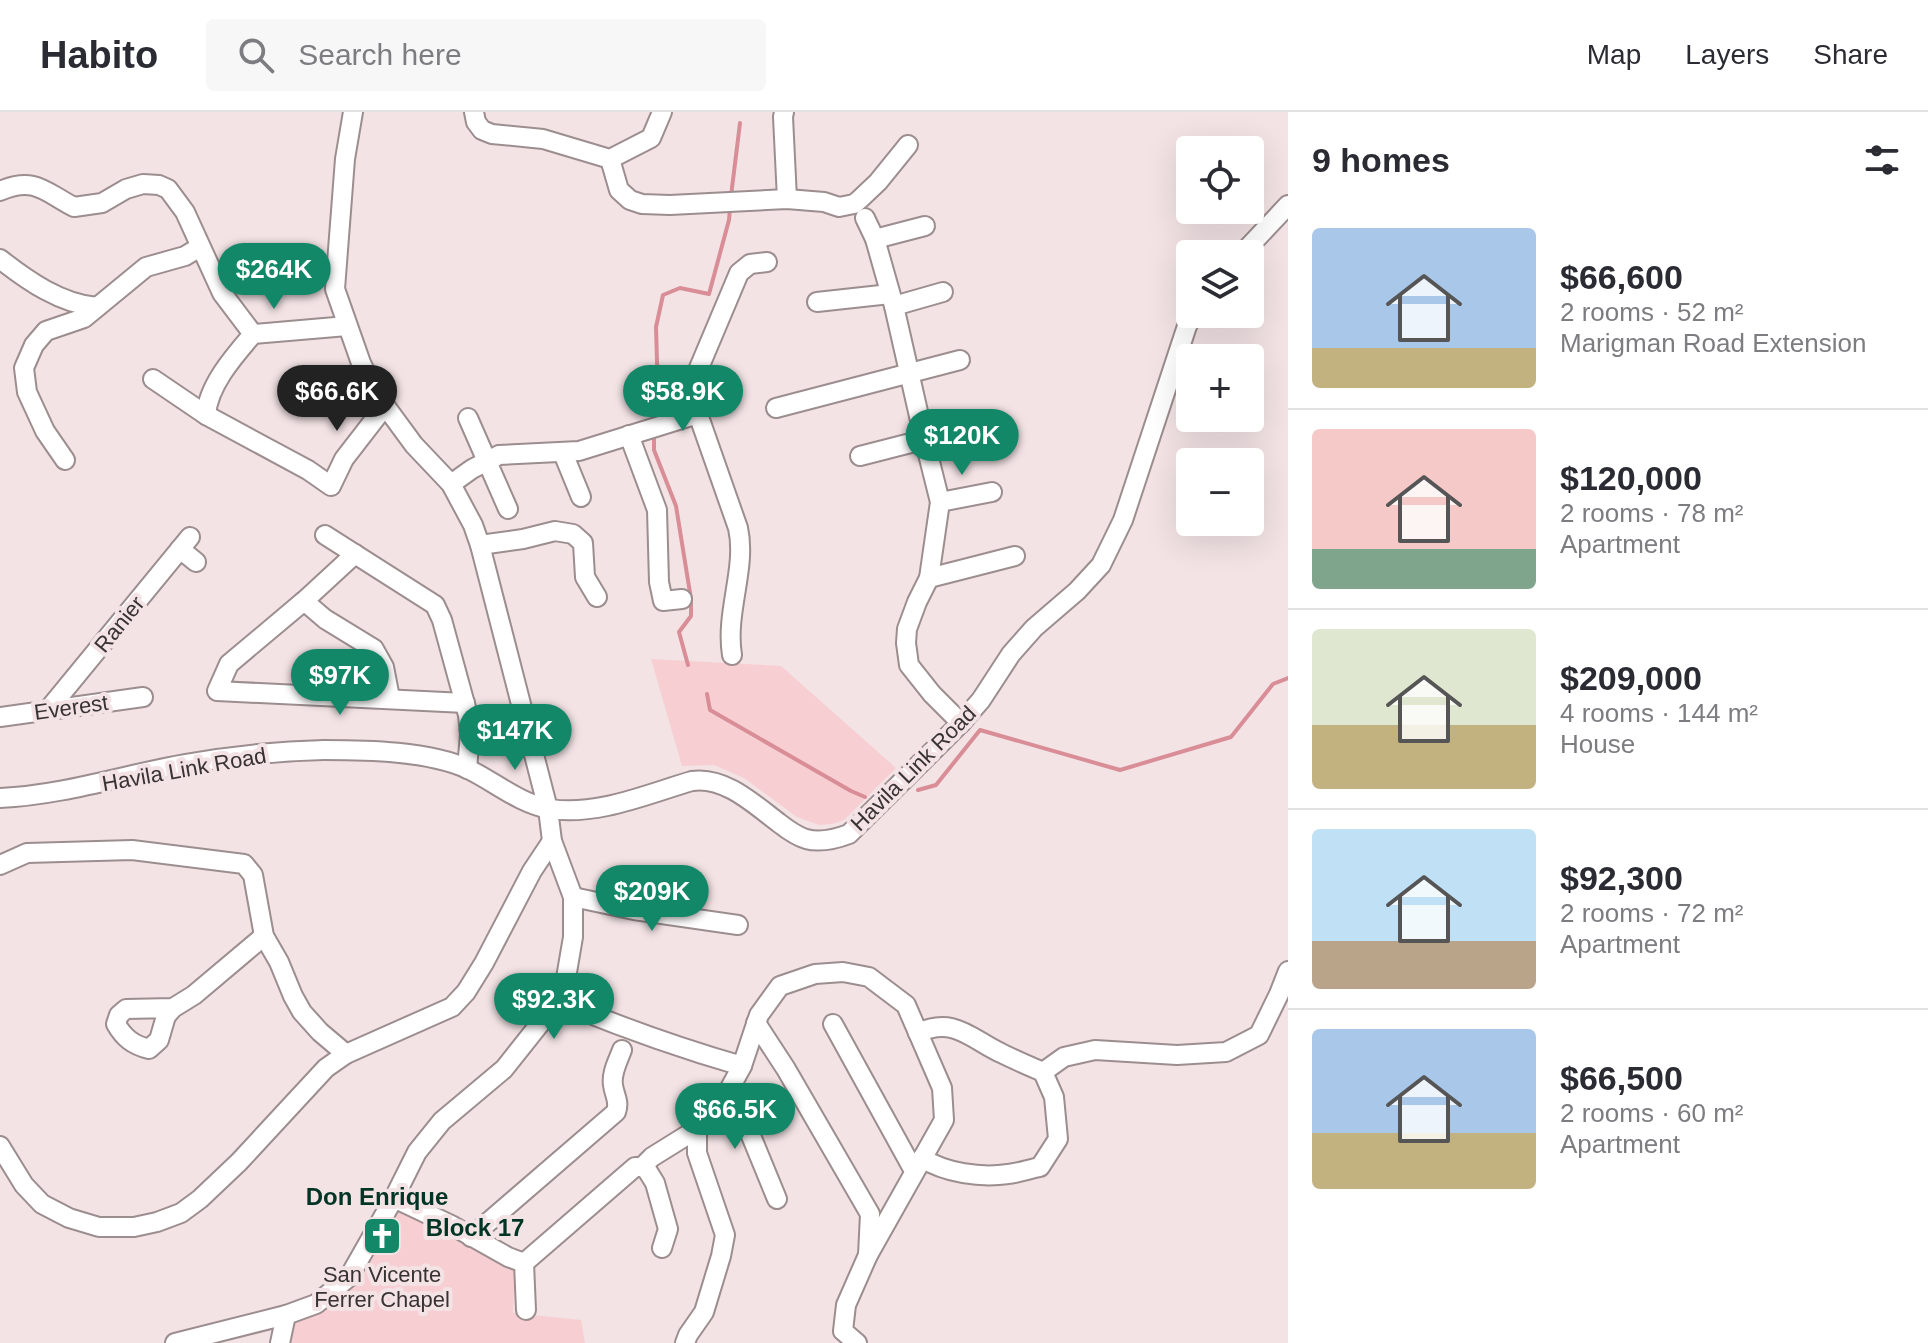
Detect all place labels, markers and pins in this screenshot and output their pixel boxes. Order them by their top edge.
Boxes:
pin: $264K [218,243,330,311]
pin: $66.6K [272,365,402,433]
pin: $58.9K [618,365,748,433]
pin: $120K [906,409,1018,477]
pin: $97K [293,649,387,717]
pin: $147K [459,704,571,772]
pin: $209K [596,865,708,933]
pin: $92.3K [489,973,619,1041]
pin: $66.5K [670,1083,800,1151]
church icon: San Vicente Ferrer Chapel [361,1215,403,1257]
place label: San Vicente Ferrer Chapel [314,1262,450,1312]

